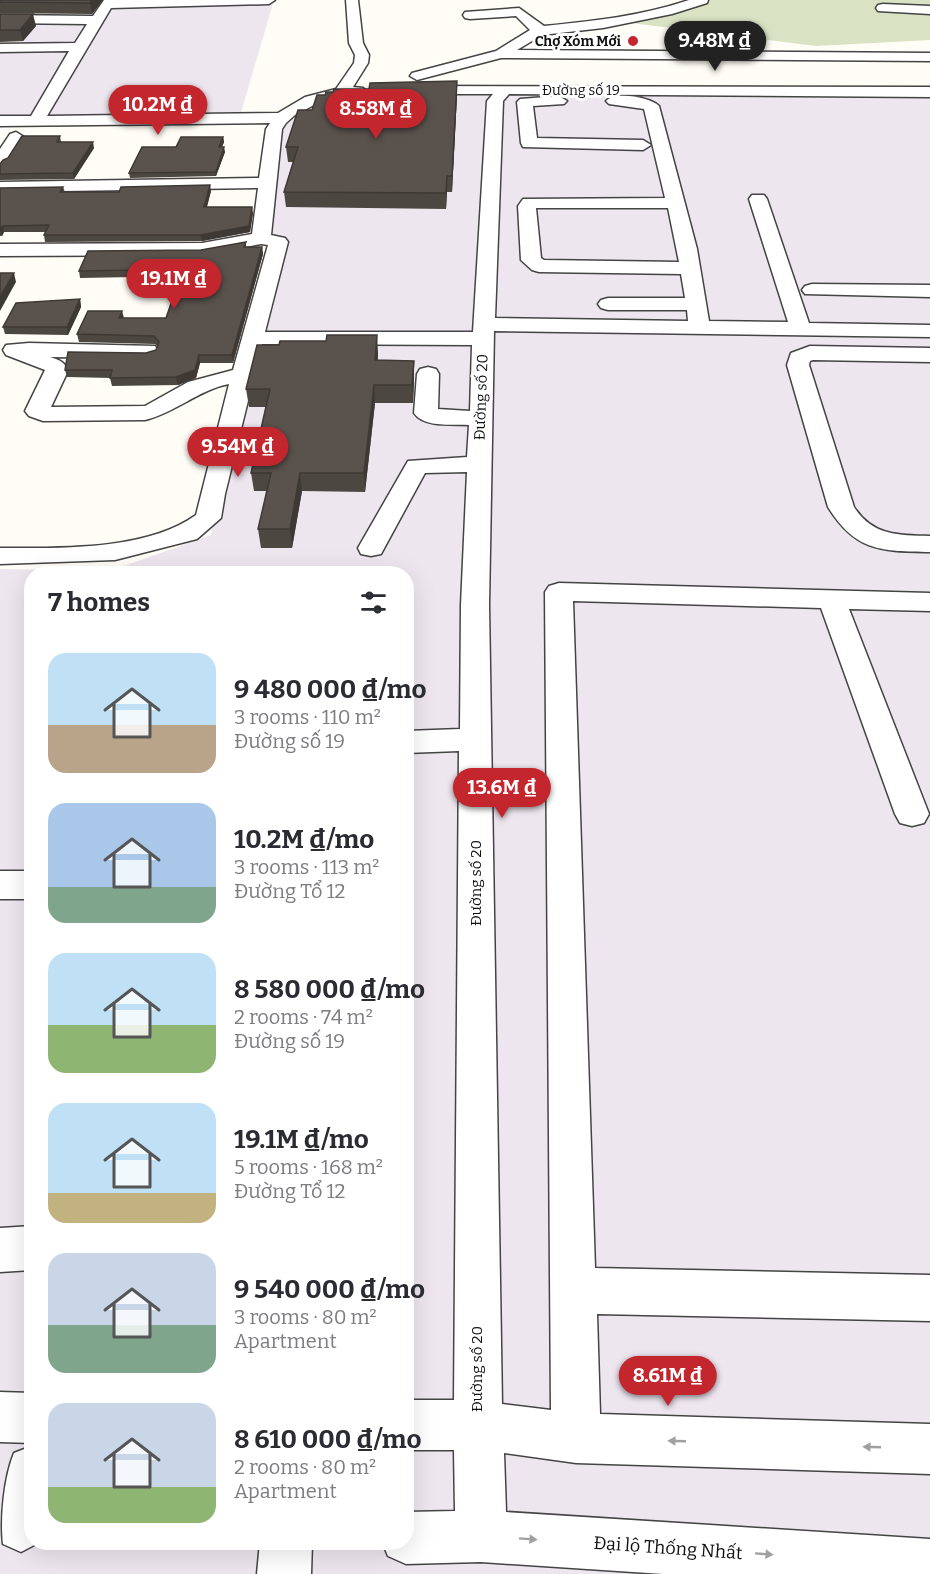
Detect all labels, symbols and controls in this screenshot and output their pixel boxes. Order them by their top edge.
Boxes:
pin: 9.48M ₫ [660,21,770,72]
text: 9.48M ₫ [678,28,752,52]
place label: Chợ Xóm Mới [535,33,622,50]
marker: Chợ Xóm Mới [626,34,640,48]
street label: Đường số 19 [542,81,620,99]
pin: 10.2M ₫ [103,85,213,136]
pin: 8.58M ₫ [321,89,431,140]
text: 10.2M ₫ [122,92,194,116]
text: 8.58M ₫ [339,96,413,120]
pin: 19.1M ₫ [119,259,229,310]
text: 19.1M ₫ [140,266,208,290]
street label: Đường số 20 [471,354,491,440]
pin: 9.54M ₫ [183,427,293,478]
text: 9.54M ₫ [201,434,275,458]
icon: filters [357,586,390,619]
text: 7 homes [48,587,150,618]
text: 9 480 000 ₫/mo [234,674,426,705]
icon: home [96,677,168,749]
text: 3 rooms · 110 m² [234,705,381,729]
text: Đường số 19 [234,729,345,753]
pin: 13.6M ₫ [447,768,557,819]
text: 13.6M ₫ [467,775,537,799]
text: 10.2M ₫/mo [234,824,374,855]
icon: home [96,827,168,899]
street label: Đường số 20 [467,840,485,926]
text: 3 rooms · 113 m² [234,855,379,879]
text: Đường Tổ 12 [234,879,345,903]
text: 8 580 000 ₫/mo [234,974,425,1005]
icon: home [96,977,168,1049]
text: 2 rooms · 74 m² [234,1005,373,1029]
text: Đường số 19 [234,1029,345,1053]
text: 19.1M ₫/mo [234,1124,369,1155]
icon: home [96,1127,168,1199]
text: 5 rooms · 168 m² [234,1155,383,1179]
text: Đường Tổ 12 [234,1179,345,1203]
text: 9 540 000 ₫/mo [234,1274,425,1305]
icon: home [96,1277,168,1349]
text: 3 rooms · 80 m² [234,1305,377,1329]
street label: Đường số 20 [468,1326,486,1412]
text: Apartment [234,1329,337,1353]
pin: 8.61M ₫ [613,1356,723,1407]
text: 8.61M ₫ [633,1363,703,1387]
text: 8 610 000 ₫/mo [234,1424,422,1455]
icon: home [96,1427,168,1499]
one-way arrow [667,1436,686,1446]
one-way arrow [862,1442,881,1452]
text: 2 rooms · 80 m² [234,1455,376,1479]
text: Apartment [234,1479,337,1503]
street label: Đại lộ Thống Nhất [593,1532,744,1564]
one-way arrow [518,1534,537,1543]
one-way arrow [755,1550,774,1559]

